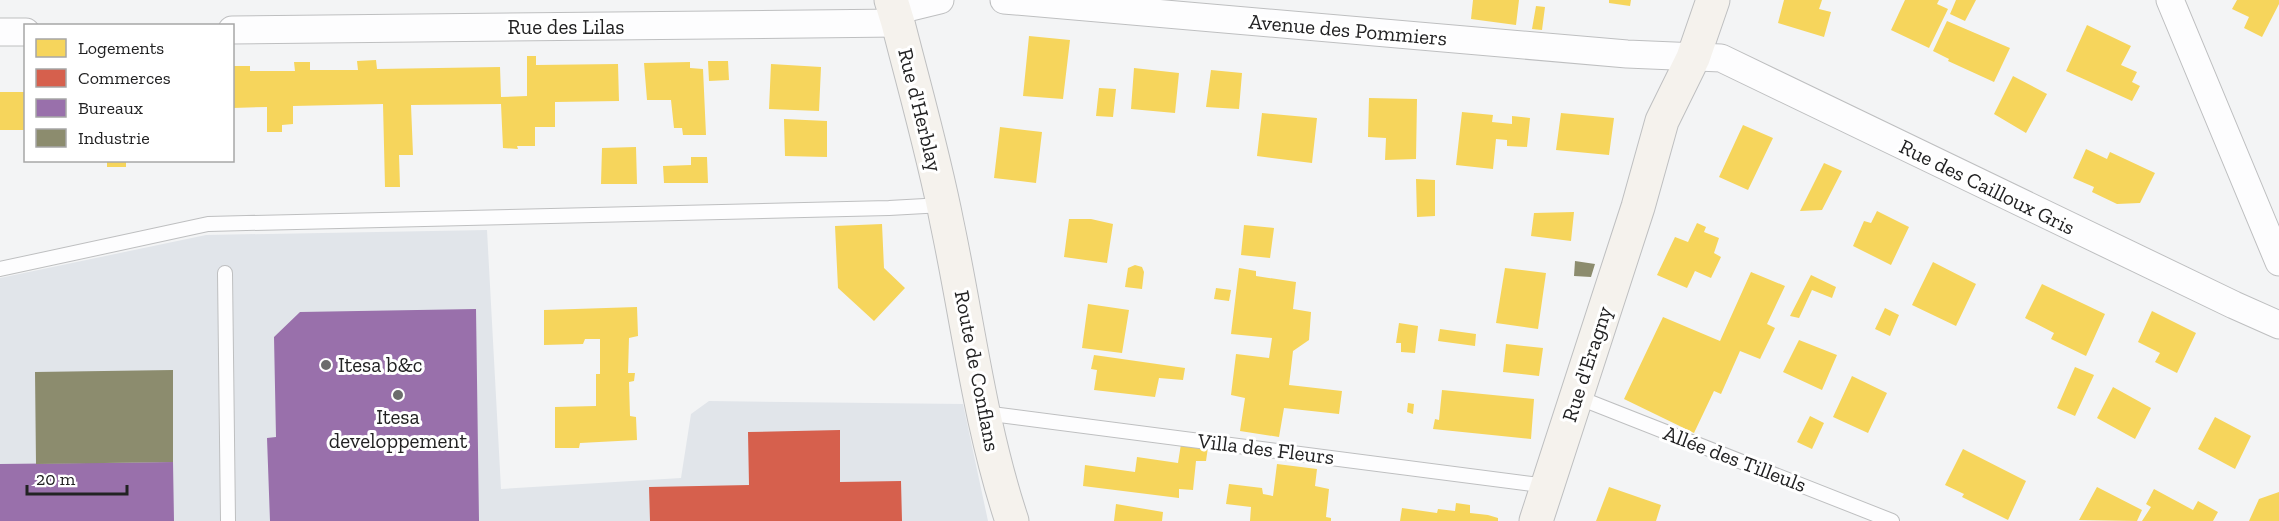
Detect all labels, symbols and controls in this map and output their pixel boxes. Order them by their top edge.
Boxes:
street label: Avenue des Pommiers [1248,8,1448,51]
street label: Rue des Lilas [508,14,625,39]
legend [24,24,234,162]
text: Logements [78,37,164,59]
street label: Rue d'Herblay [893,46,948,174]
text: Commerces [78,67,171,89]
text: Bureaux [78,97,143,119]
text: Industrie [78,127,150,149]
street label: Rue des Cailloux Gris [1895,133,2079,240]
street label: Route de Conflans [950,288,1005,454]
street label: Rue d'Eragny [1556,303,1617,425]
place label: Itesa b&c [338,352,422,377]
marker: Itesa b&c [319,358,333,372]
marker: Itesa developpement [391,388,405,402]
place label: Itesa developpement [329,404,467,453]
street label: Allée des Tilleuls [1660,420,1810,497]
street label: Villa des Fleurs [1195,428,1336,469]
scale bar [27,458,128,496]
text: 20 m [36,468,76,490]

